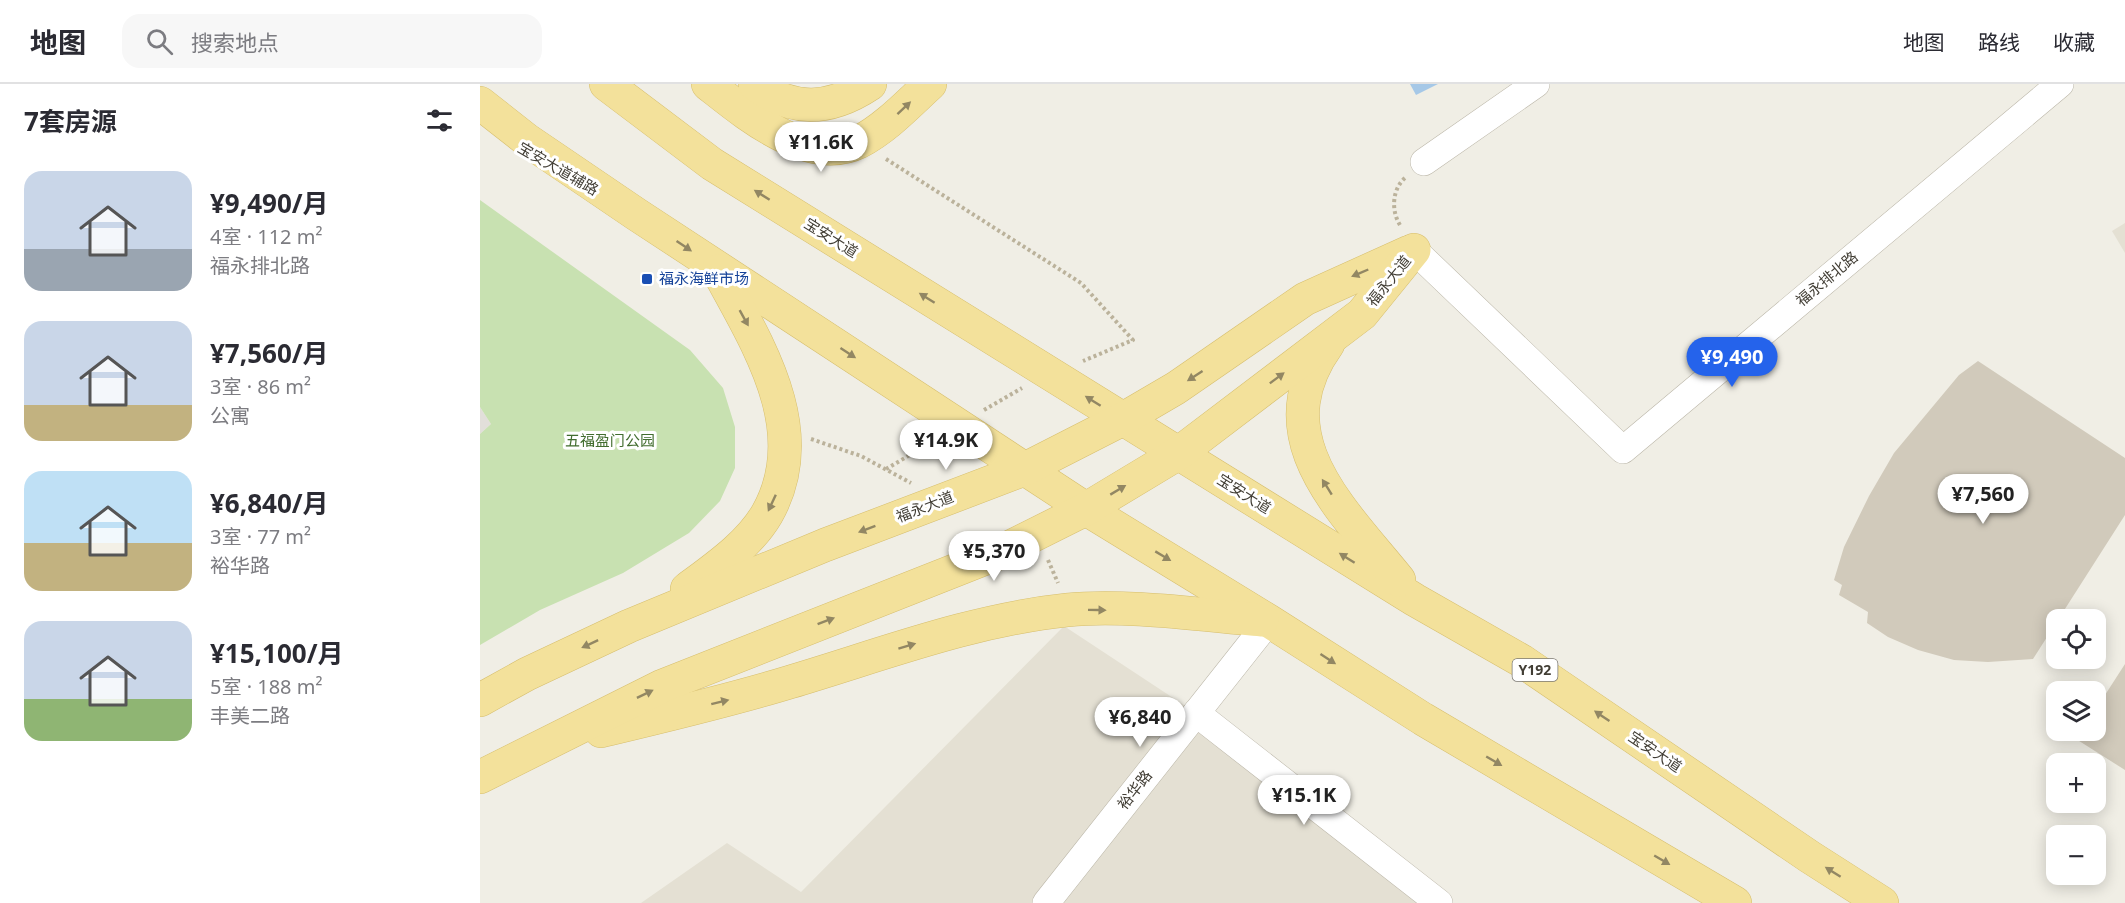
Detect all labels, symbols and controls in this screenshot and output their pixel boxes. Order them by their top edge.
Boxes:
search box [122,14,542,68]
text: 地图 [30,23,86,61]
icon: search [143,25,176,58]
text: 搜索地点 [191,27,279,57]
text: 地图 [1903,28,1945,56]
text: 路线 [1978,28,2020,56]
text: 收藏 [2053,28,2095,56]
one-way arrow [896,102,911,115]
text: 7套房源 [24,103,117,139]
icon: filters [423,104,456,137]
pin: ¥11.6K [772,122,870,173]
text: ¥11.6K [789,128,853,155]
street label: 宝安大道辅路 [515,137,602,199]
text: ¥9,490/月 [210,185,329,221]
one-way arrow [754,189,770,200]
icon: home [72,195,144,267]
street label: 宝安大道 [801,213,862,262]
text: 4室 · 112 m² [210,223,322,250]
one-way arrow [676,240,692,252]
street label: 福永排北路 [1791,246,1862,310]
street label: 福永大道 [1362,251,1415,310]
text: 福永排北路 [210,252,310,279]
place label: 福永海鲜市场 [659,268,749,288]
one-way arrow [1351,269,1369,278]
marker: 福永海鲜市场 [640,272,654,286]
one-way arrow [919,292,935,303]
one-way arrow [739,310,749,327]
text: ¥7,560/月 [210,335,329,371]
pin: ¥9,490 [1683,337,1781,388]
text: ¥9,490 [1701,343,1763,370]
icon: home [72,345,144,417]
one-way arrow [839,347,855,359]
one-way arrow [1187,370,1203,381]
one-way arrow [1269,372,1285,384]
text: 3室 · 86 m² [210,373,311,400]
one-way arrow [1085,395,1101,406]
text: 公寓 [210,402,250,429]
pin: ¥14.9K [897,420,995,471]
text: ¥14.9K [914,426,978,453]
park label: 五福盈门公园 [565,430,655,450]
street label: 宝安大道 [1214,469,1275,518]
pin: ¥7,560 [1934,474,2032,525]
one-way arrow [1322,479,1333,495]
text: ¥7,560 [1952,480,2014,507]
one-way arrow [1110,484,1126,495]
text: ¥6,840/月 [210,485,329,521]
street label: 福永大道 [893,486,956,526]
one-way arrow [768,494,777,511]
icon: home [72,495,144,567]
text: 3室 · 77 m² [210,523,311,550]
one-way arrow [858,525,876,534]
pin: ¥5,370 [945,531,1043,582]
text: ¥5,370 [963,537,1025,564]
one-way arrow [1155,551,1171,562]
text: 裕华路 [210,552,270,579]
one-way arrow [1339,552,1355,563]
one-way arrow [1088,605,1107,615]
map controls [2046,609,2106,885]
button: locate [2046,609,2106,669]
one-way arrow [817,615,835,625]
text: ¥15,100/月 [210,635,343,671]
one-way arrow [582,640,599,649]
one-way arrow [898,641,916,650]
icon: home [72,645,144,717]
one-way arrow [1320,653,1336,665]
road number: Y192 [1512,659,1558,681]
text: 5室 · 188 m² [210,673,322,700]
button: layers [2046,681,2106,741]
one-way arrow [636,690,654,700]
one-way arrow [711,697,729,707]
pin: ¥6,840 [1091,697,1189,748]
text: 丰美二路 [210,702,290,729]
text: ¥6,840 [1109,703,1171,730]
one-way arrow [1594,710,1610,721]
street label: 宝安大道 [1625,726,1686,776]
button: + [2046,753,2106,813]
one-way arrow [1486,756,1502,767]
street label: 裕华路 [1112,765,1156,813]
pin: ¥15.1K [1255,775,1353,826]
text: ¥15.1K [1272,781,1336,808]
button: − [2046,825,2106,885]
one-way arrow [1654,855,1670,866]
one-way arrow [1825,866,1841,877]

